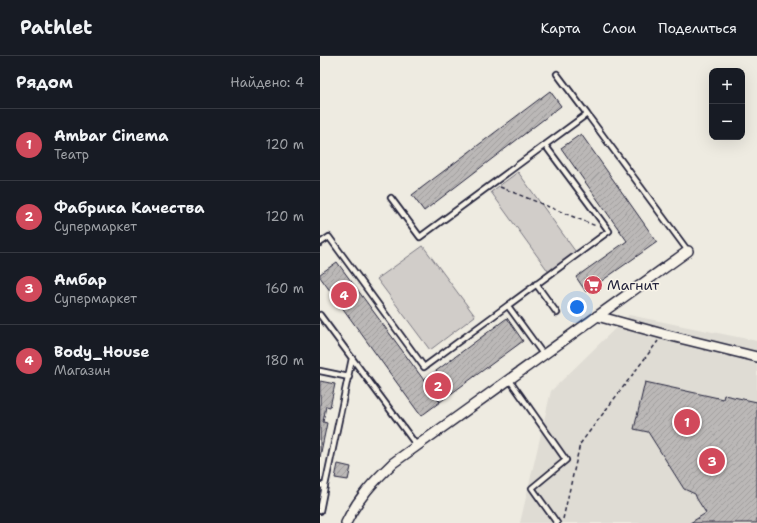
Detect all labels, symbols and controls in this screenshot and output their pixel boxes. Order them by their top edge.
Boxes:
text: Pathlet [20,15,92,40]
text: Карта [540,19,581,37]
text: Слои [603,19,636,37]
text: Поделиться [658,19,737,37]
map controls [709,68,745,140]
button: + [709,68,745,104]
text: Рядом [16,71,73,93]
text: Найдено: 4 [230,74,304,91]
button: − [709,104,745,140]
text: Ambar Cinema [54,126,168,146]
text: 1 [26,136,32,153]
text: 120 m [266,136,304,153]
text: Театр [54,146,89,163]
text: Фабрика Качества [54,198,204,218]
text: 2 [24,208,34,225]
text: 120 m [266,208,304,225]
text: Супермаркет [54,218,137,235]
text: Амбар [54,270,107,290]
supermarket icon: Магнит [582,274,604,296]
place label: Магнит [607,276,660,294]
text: 3 [24,280,34,297]
text: 160 m [266,280,304,297]
pin: 4 [331,280,357,310]
text: Супермаркет [54,290,137,307]
your location [567,297,587,317]
text: Body_House [54,342,149,362]
text: 4 [24,352,34,369]
text: 180 m [265,352,304,369]
text: Магазин [54,362,110,379]
pin: 2 [425,371,451,401]
pin: 1 [674,407,700,437]
pin: 3 [699,446,725,476]

